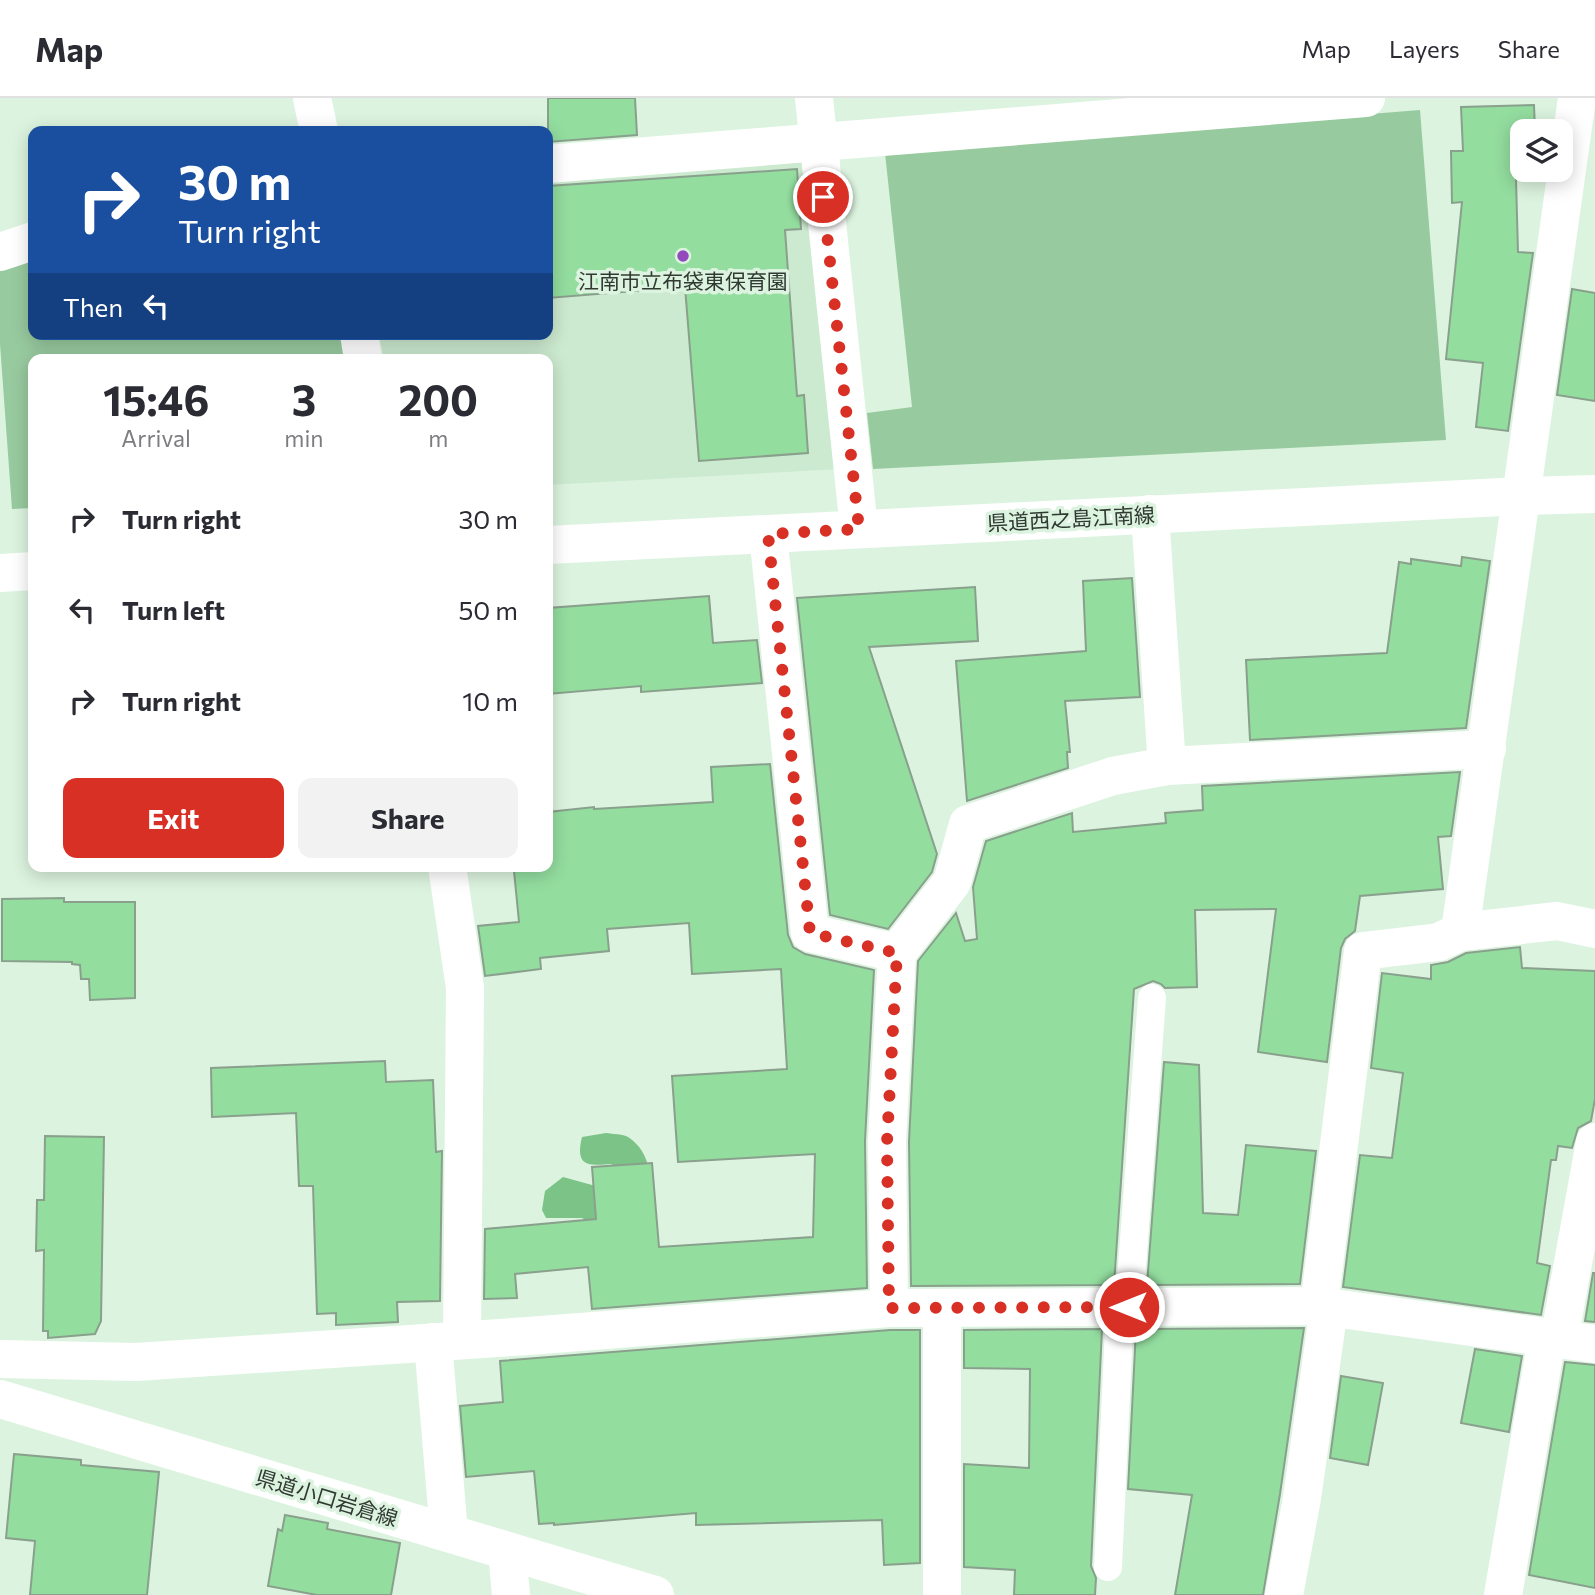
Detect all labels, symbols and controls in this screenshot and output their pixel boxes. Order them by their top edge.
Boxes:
text: Map [35,28,103,69]
text: Map [1302,34,1351,63]
text: Layers [1389,34,1460,63]
text: Share [1498,34,1560,63]
map controls [1510,119,1573,182]
button: layers [1510,119,1573,182]
text: 30 m [178,150,291,210]
icon: right [63,154,154,245]
pin [793,167,853,227]
icon: arrive [804,178,842,216]
text: Turn right [178,210,321,250]
marker: 江南市立布袋東保育園 [675,248,691,264]
place label: 江南市立布袋東保育園 [578,268,788,293]
icon: left [137,287,175,325]
text: Then [63,291,123,322]
text: 15:46 [103,373,209,425]
text: 3 [292,373,316,425]
text: 200 [399,373,478,425]
text: Arrival [121,424,191,452]
text: min [284,424,323,452]
text: m [428,424,448,452]
icon: right [63,500,101,538]
street label: 県道西之島江南線 [986,501,1156,535]
text: Turn right [122,503,241,534]
text: 30 m [459,503,518,534]
icon: left [63,591,101,629]
text: Turn left [122,594,225,625]
text: 50 m [458,594,518,625]
icon: right [63,682,101,720]
text: Turn right [122,685,241,716]
text: 10 m [462,685,518,716]
button: Exit [63,778,284,858]
button: Share [298,778,518,858]
position arrow [1092,1270,1166,1344]
street label: 県道小口岩倉線 [253,1464,401,1530]

